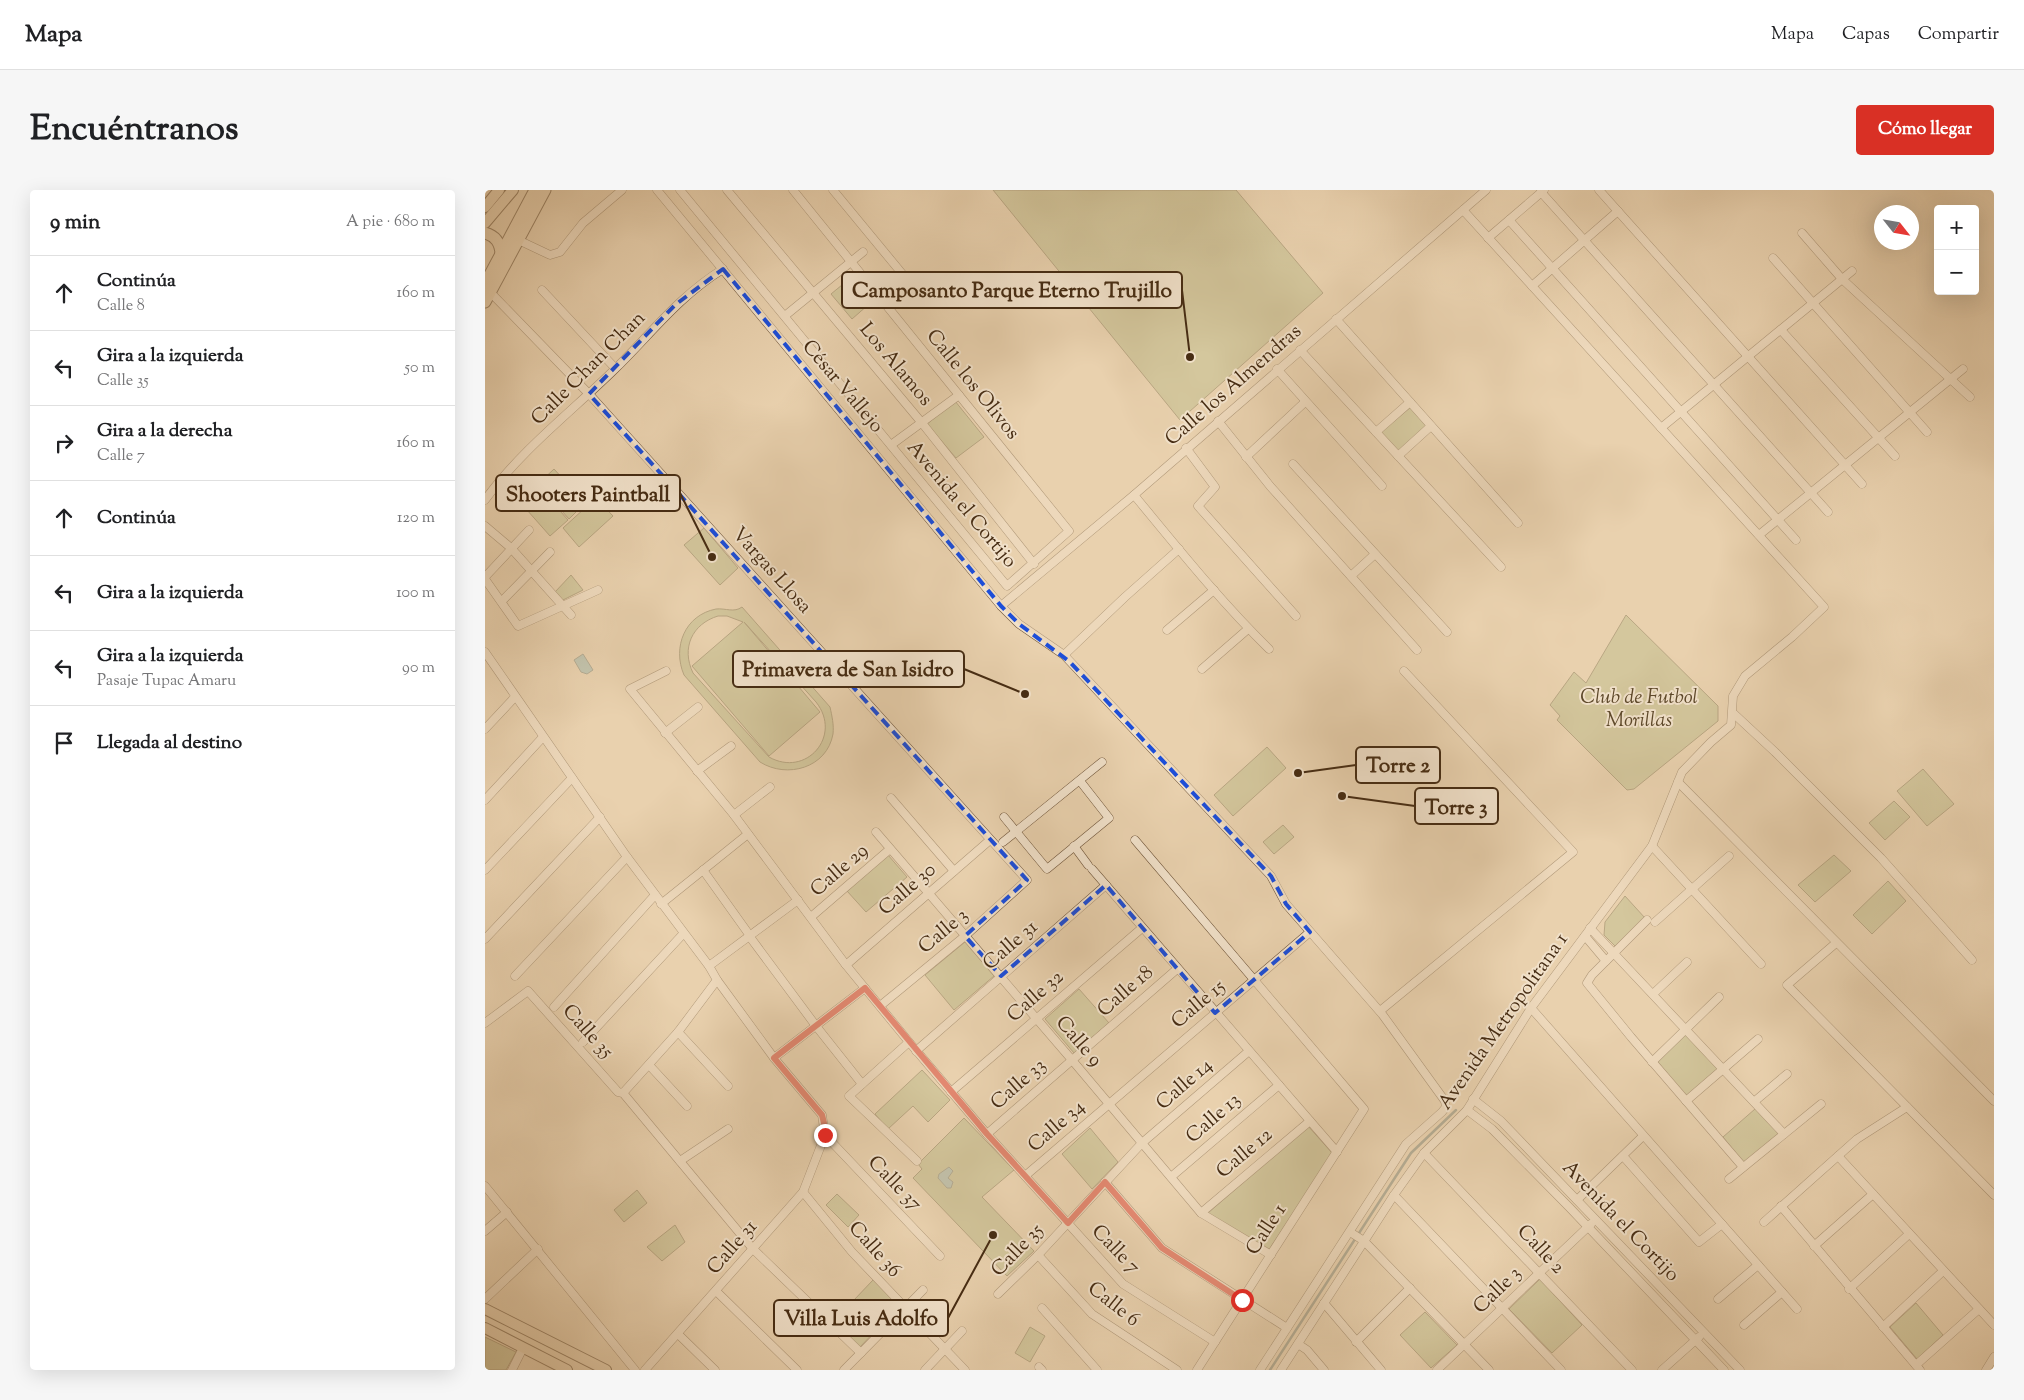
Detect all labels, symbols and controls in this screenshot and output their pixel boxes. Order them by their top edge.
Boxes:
text: Mapa [25,18,82,52]
text: Mapa [1771,22,1814,48]
text: Capas [1842,22,1890,48]
text: Compartir [1918,22,1999,48]
text: Encuéntranos [30,105,239,156]
button: Cómo llegar [1856,105,1994,155]
north arrow [1874,205,1919,250]
map controls [1934,205,1979,295]
button: + [1934,205,1979,250]
text: 9 min [50,208,100,238]
text: A pie · 680 m [346,211,435,234]
button: − [1934,250,1979,295]
text: Continúa [97,268,176,295]
callout: Camposanto Parque Eterno Trujillo [842,272,1182,308]
text: Camposanto Parque Eterno Trujillo [852,277,1173,307]
icon: ahead [50,279,78,307]
text: 160 m [397,282,435,305]
text: Calle 8 [97,295,145,318]
street label: Calle Chan Chan [525,305,653,433]
street label: Los Alamos [851,317,939,413]
street label: Calle los Almendras [1159,318,1309,454]
street label: Calle los Olivos [918,323,1026,447]
street label: César Vallejo [794,334,890,440]
text: Gira a la izquierda [97,343,243,370]
icon: left [50,354,78,382]
text: 50 m [404,357,435,380]
text: Calle 35 [97,370,149,393]
text: Gira a la derecha [97,418,232,445]
icon: right [50,429,78,457]
text: 160 m [397,432,435,455]
street label: Avenida el Cortijo [899,435,1023,575]
text: Calle 7 [97,445,145,468]
callout: Shooters Paintball [496,475,680,511]
text: Shooters Paintball [506,481,670,511]
icon: ahead [50,504,78,532]
text: Continúa [97,505,176,532]
text: 120 m [397,507,435,530]
street label: Vargas Llosa [724,521,818,621]
icon: left [50,579,78,607]
text: Gira a la izquierda [97,580,243,607]
text: 100 m [396,582,435,605]
text: Gira a la izquierda [97,643,243,670]
callout: Primavera de San Isidro [733,651,964,687]
icon: left [50,654,78,682]
text: Primavera de San Isidro [742,656,954,686]
text: 90 m [402,657,435,680]
text: Pasaje Tupac Amaru [97,670,236,693]
park label: Club de Futbol Morillas [1580,684,1698,736]
icon: arrive [50,729,78,757]
text: Llegada al destino [97,730,242,757]
callout: Torre 2 [1356,747,1440,783]
text: Torre 2 [1366,752,1430,782]
callout: Torre 3 [1415,788,1498,824]
text: Torre 3 [1425,794,1487,824]
street label: Calle 29 [805,838,875,904]
street label: Calle 30 [873,857,943,923]
street label: Calle 3 [913,902,975,962]
street label: Calle 31 [977,914,1045,978]
street label: Avenida Metropolitana 1 [1432,927,1576,1116]
street label: Calle 18 [1091,959,1161,1025]
street label: Calle 32 [1001,964,1071,1030]
street label: Calle 15 [1165,973,1233,1036]
street label: Calle 35 [555,998,619,1066]
street label: Calle 9 [1048,1010,1108,1074]
street label: Calle 33 [985,1052,1053,1118]
street label: Calle 14 [1150,1052,1220,1118]
street label: Calle 13 [1180,1087,1248,1151]
street label: Calle 34 [1022,1094,1092,1160]
street label: Calle 12 [1210,1122,1280,1186]
route end [814,1124,837,1147]
street label: Calle 37 [860,1150,928,1218]
street label: Avenida el Cortijo [1554,1155,1686,1289]
street label: Calle 1 [1239,1198,1295,1262]
street label: Calle 31 [701,1214,765,1282]
street label: Calle 36 [841,1215,907,1285]
street label: Calle 35 [985,1218,1051,1284]
street label: Calle 7 [1084,1218,1146,1282]
street label: Calle 2 [1509,1219,1571,1281]
street label: Calle 3 [1467,1261,1529,1321]
street label: Calle 6 [1081,1275,1145,1335]
route start [1231,1289,1254,1312]
callout: Villa Luis Adolfo [774,1300,948,1336]
text: Villa Luis Adolfo [784,1305,939,1335]

